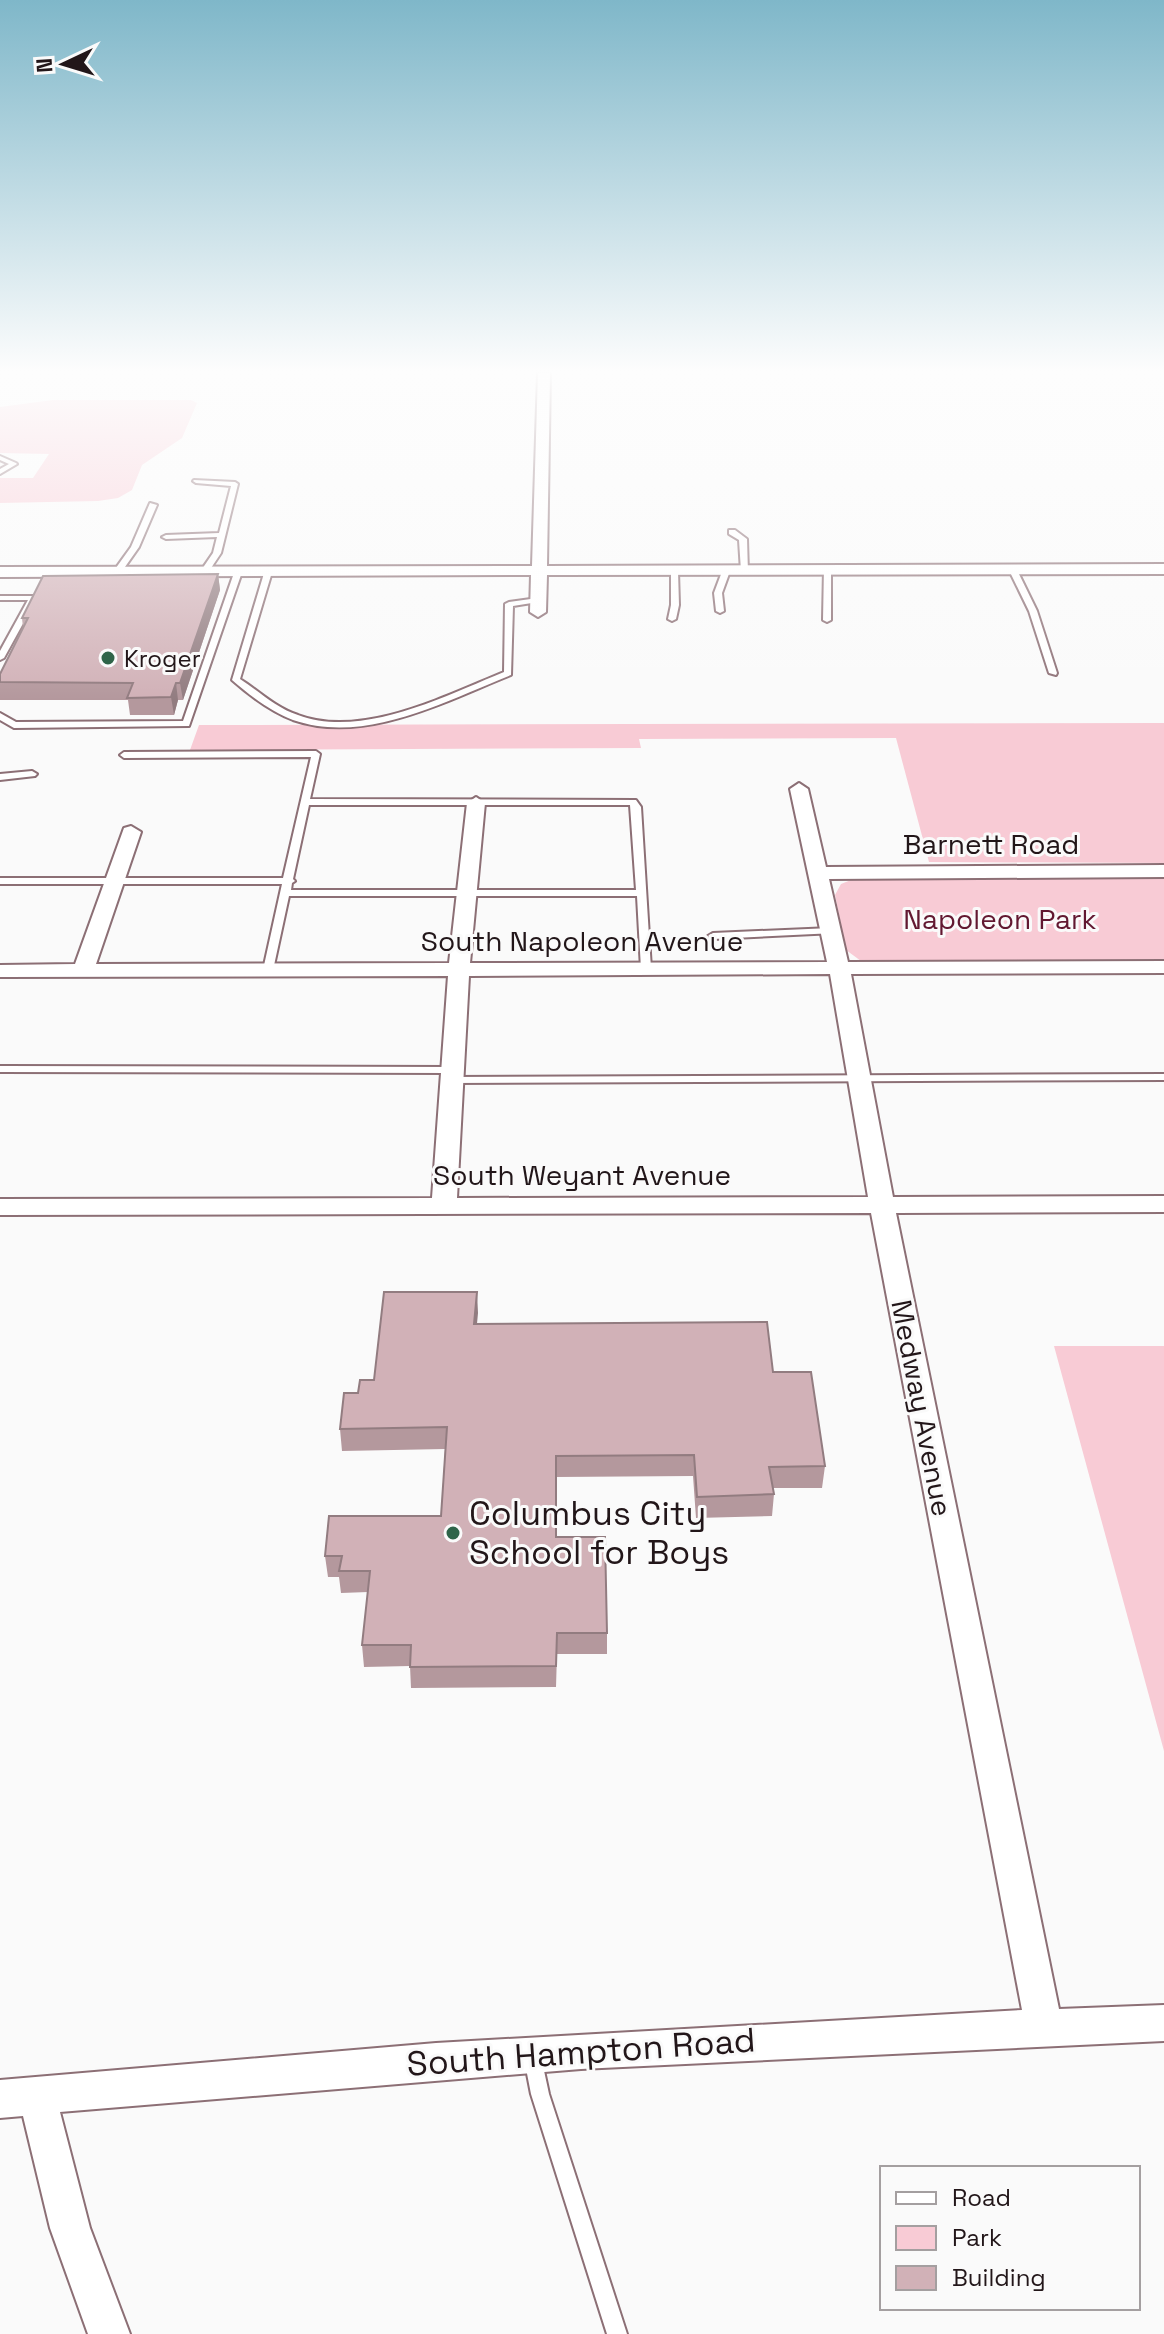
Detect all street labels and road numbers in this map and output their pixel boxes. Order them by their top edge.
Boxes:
street label: Barnett Road [903,826,1079,862]
street label: South Napoleon Avenue [421,923,743,959]
street label: South Weyant Avenue [433,1157,731,1193]
street label: Medway Avenue [883,1297,961,1519]
street label: South Hampton Road [405,2018,757,2086]

